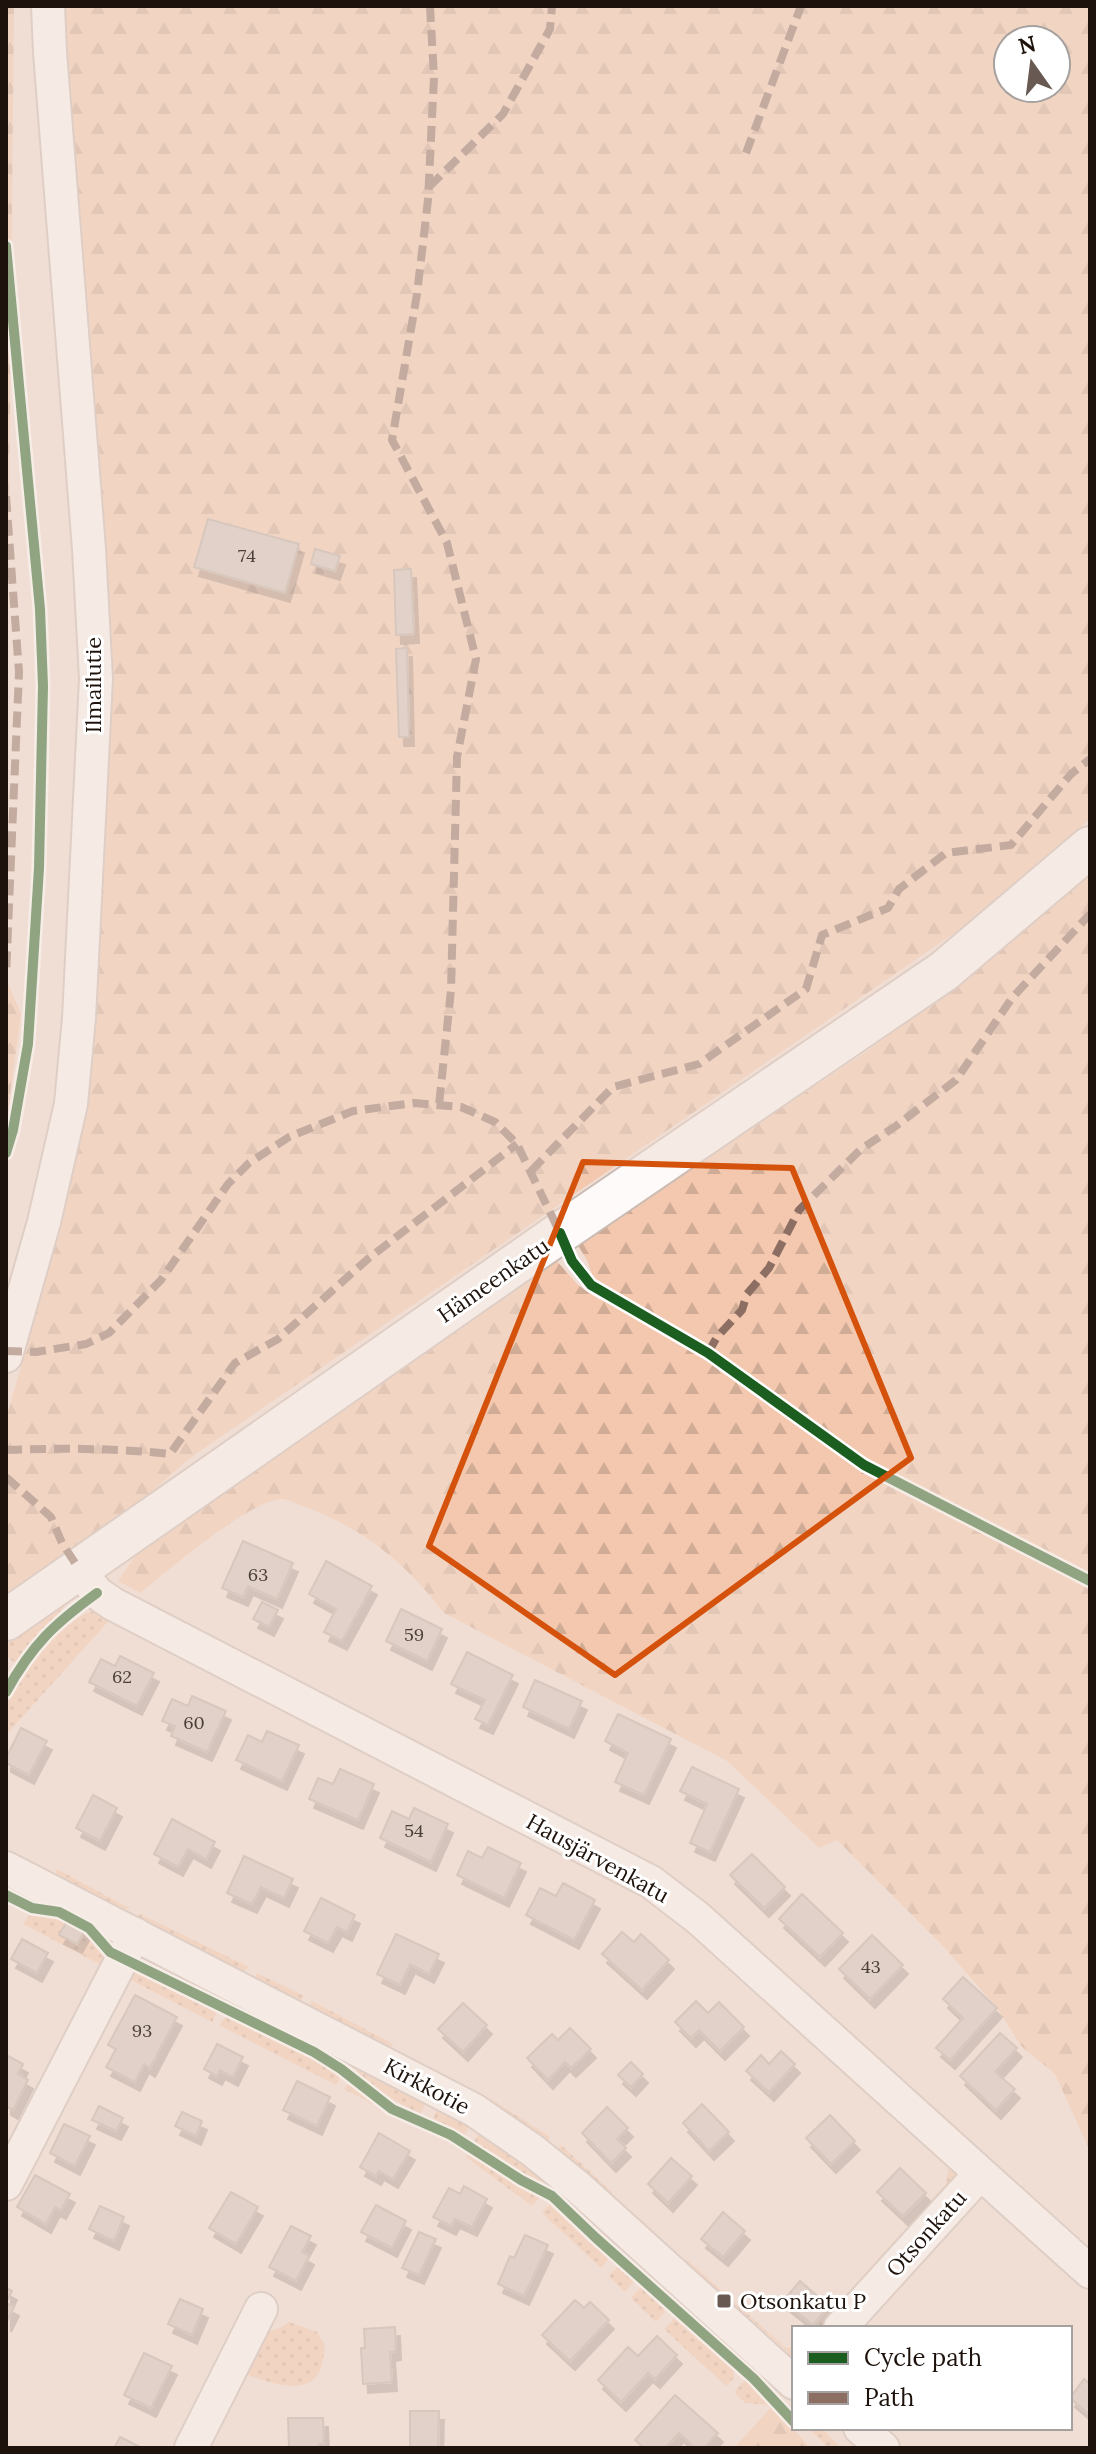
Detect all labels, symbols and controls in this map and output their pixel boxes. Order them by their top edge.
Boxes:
north arrow [992,24,1072,104]
text: N [1016,29,1039,60]
house number: 74 [238,544,256,567]
street label: Ilmailutie [79,637,107,733]
street label: Hämeenkatu [432,1231,554,1329]
house number: 63 [248,1563,268,1586]
house number: 59 [404,1623,424,1646]
house number: 62 [112,1665,132,1688]
house number: 60 [183,1711,205,1734]
street label: Hausjärvenkatu [522,1807,674,1909]
house number: 54 [404,1819,424,1842]
house number: 43 [861,1955,881,1978]
house number: 93 [132,2019,152,2042]
street label: Kirkkotie [379,2052,475,2120]
street label: Otsonkatu [880,2184,972,2282]
place label: Otsonkatu P [740,2287,866,2315]
marker: Otsonkatu P [715,2292,733,2310]
legend [792,2326,1072,2430]
text: Cycle path [864,2342,982,2373]
text: Path [864,2382,914,2413]

